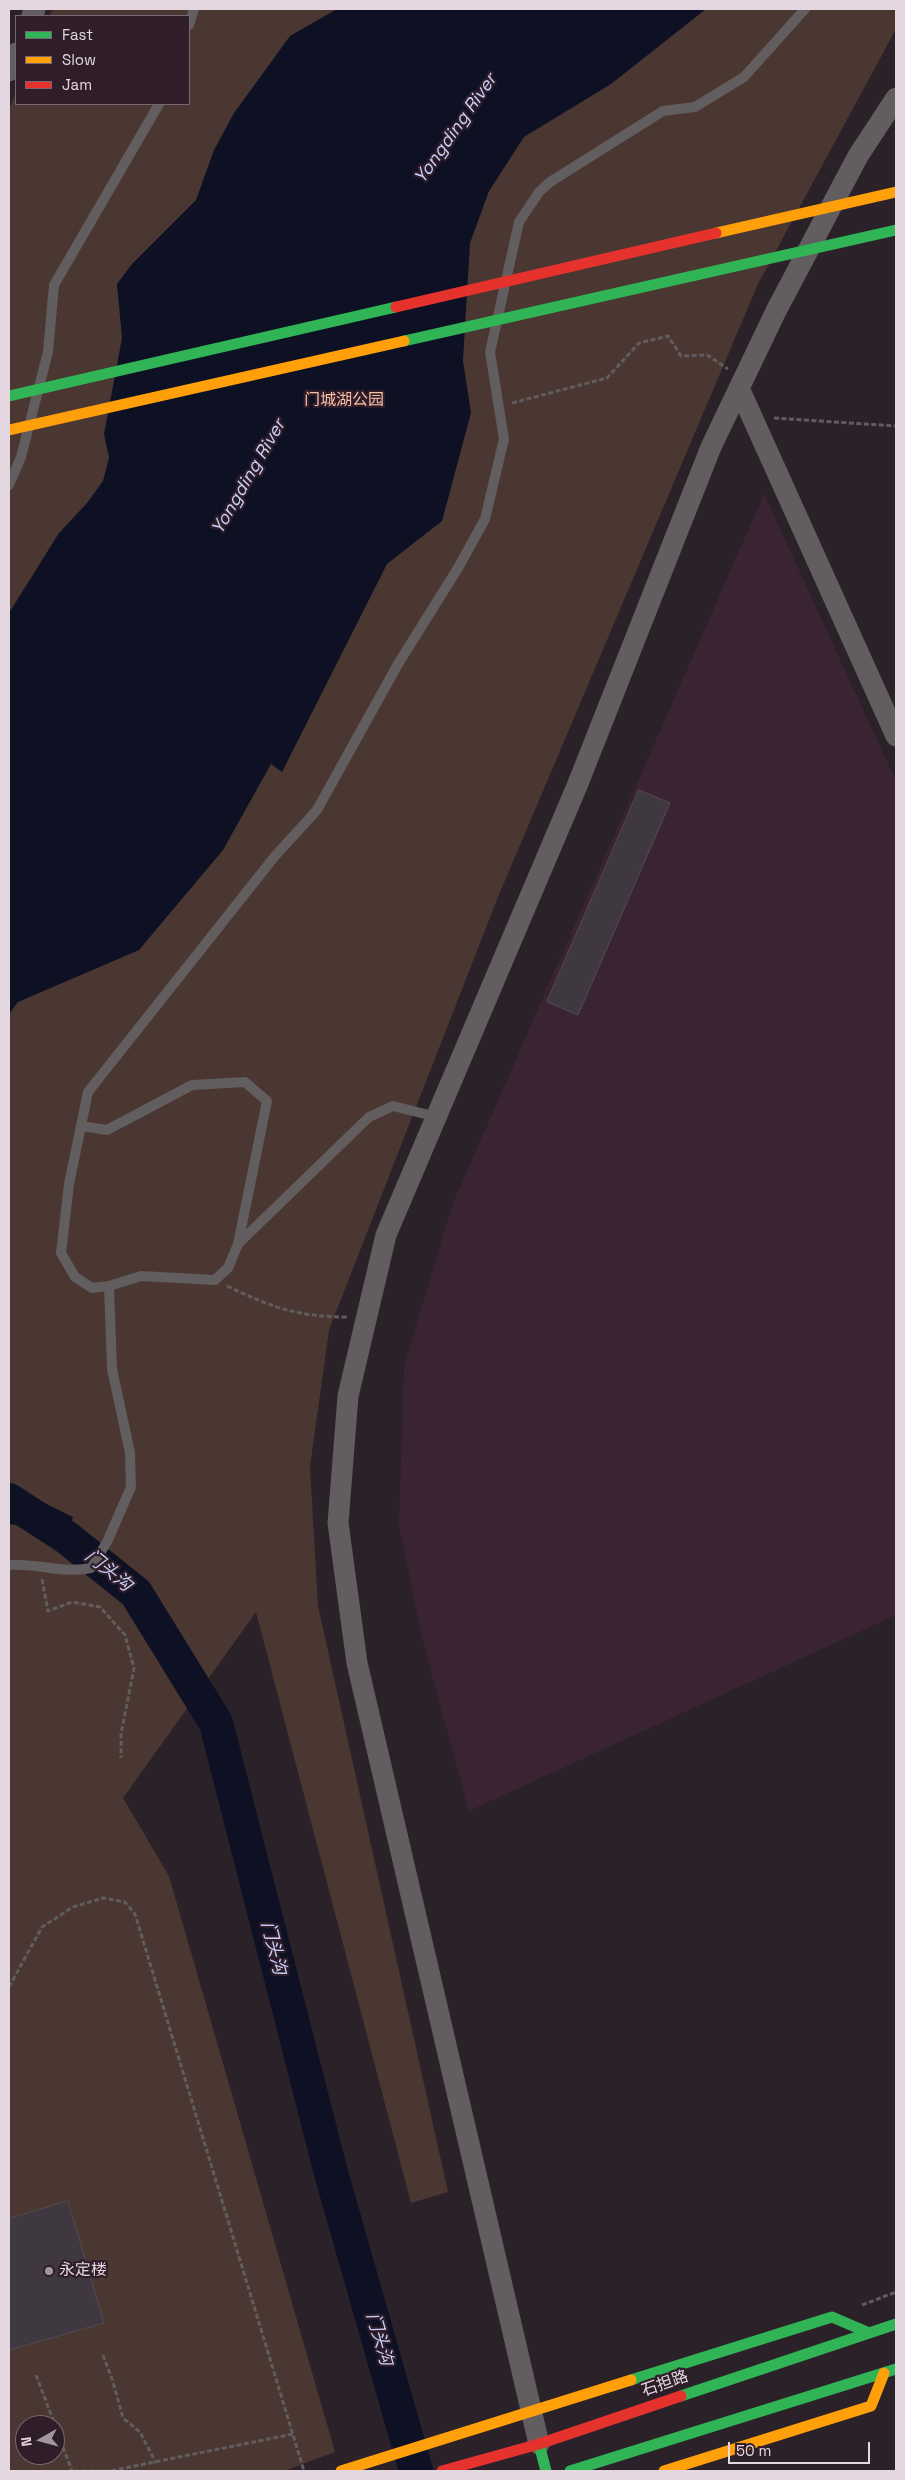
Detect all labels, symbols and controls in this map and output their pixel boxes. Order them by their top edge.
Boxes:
legend [15,15,190,105]
text: Fast [62,25,93,44]
text: Slow [62,50,96,69]
water label: Yongding River [410,70,502,188]
text: Jam [62,75,92,94]
park label: 门城湖公园 [304,391,384,411]
water label: Yongding River [207,416,291,538]
water label: 门头沟 [80,1546,136,1596]
water label: 门头沟 [256,1919,290,1977]
place label: 永定楼 [59,2261,107,2281]
marker: 永定楼 [43,2265,55,2277]
water label: 门头沟 [361,2310,397,2368]
street label: 石担路 [639,2367,691,2401]
north arrow [15,2415,65,2465]
scale bar [730,2432,872,2464]
text: N [17,2436,36,2447]
text: 50 m [736,2441,771,2460]

